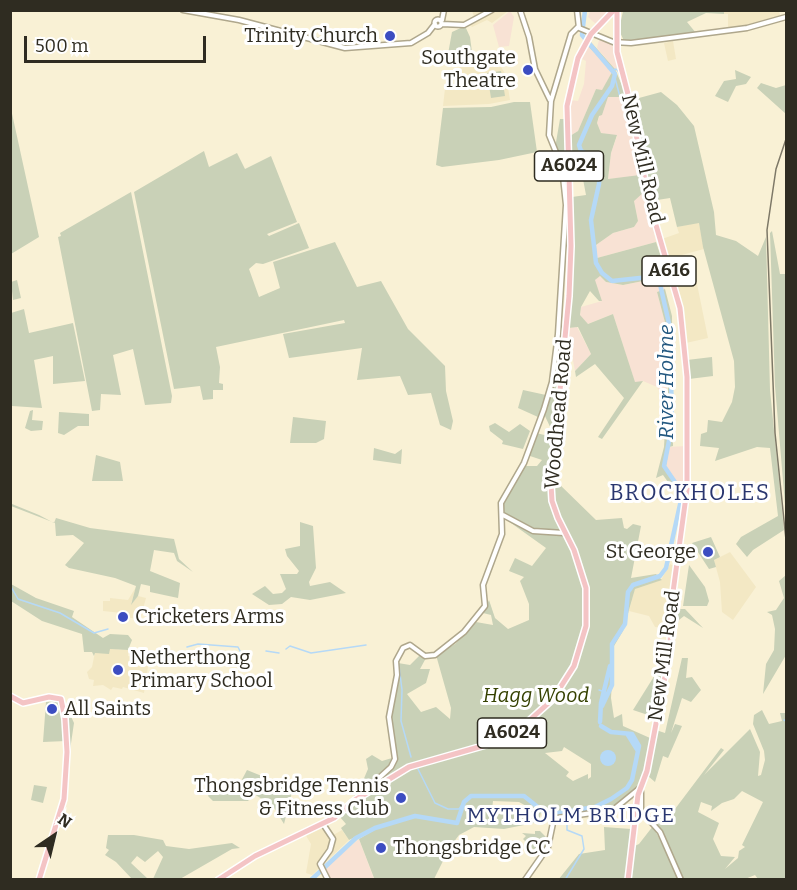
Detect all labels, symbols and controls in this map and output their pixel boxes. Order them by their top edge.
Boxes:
scale bar [27,24,208,62]
place label: Trinity Church [244,24,378,48]
marker: Trinity Church [383,29,397,43]
text: 500 m [35,35,88,57]
place label: Southgate Theatre [421,46,516,93]
marker: Southgate Theatre [521,63,535,77]
street label: New Mill Road [615,92,669,226]
road number: A6024 [534,151,604,181]
road number: A616 [642,256,696,286]
water label: River Holme [654,325,680,439]
street label: Woodhead Road [540,338,578,490]
district label: BROCKHOLES [609,481,771,507]
place label: St George [606,540,696,564]
marker: St George [701,545,715,559]
street label: New Mill Road [644,589,686,723]
place label: Cricketers Arms [135,605,284,629]
marker: Cricketers Arms [116,610,130,624]
place label: Netherthong Primary School [130,646,273,693]
marker: Netherthong Primary School [111,663,125,677]
park label: Hagg Wood [483,684,589,708]
place label: All Saints [64,697,151,721]
marker: All Saints [45,702,59,716]
road number: A6024 [478,718,546,748]
place label: Thongsbridge Tennis & Fitness Club [194,774,389,821]
marker: Thongsbridge Tennis & Fitness Club [394,791,408,805]
district label: MYTHOLM BRIDGE [467,803,675,829]
north arrow [24,806,84,866]
text: N [54,810,75,832]
place label: Thongsbridge CC [393,836,551,860]
marker: Thongsbridge CC [374,841,388,855]

